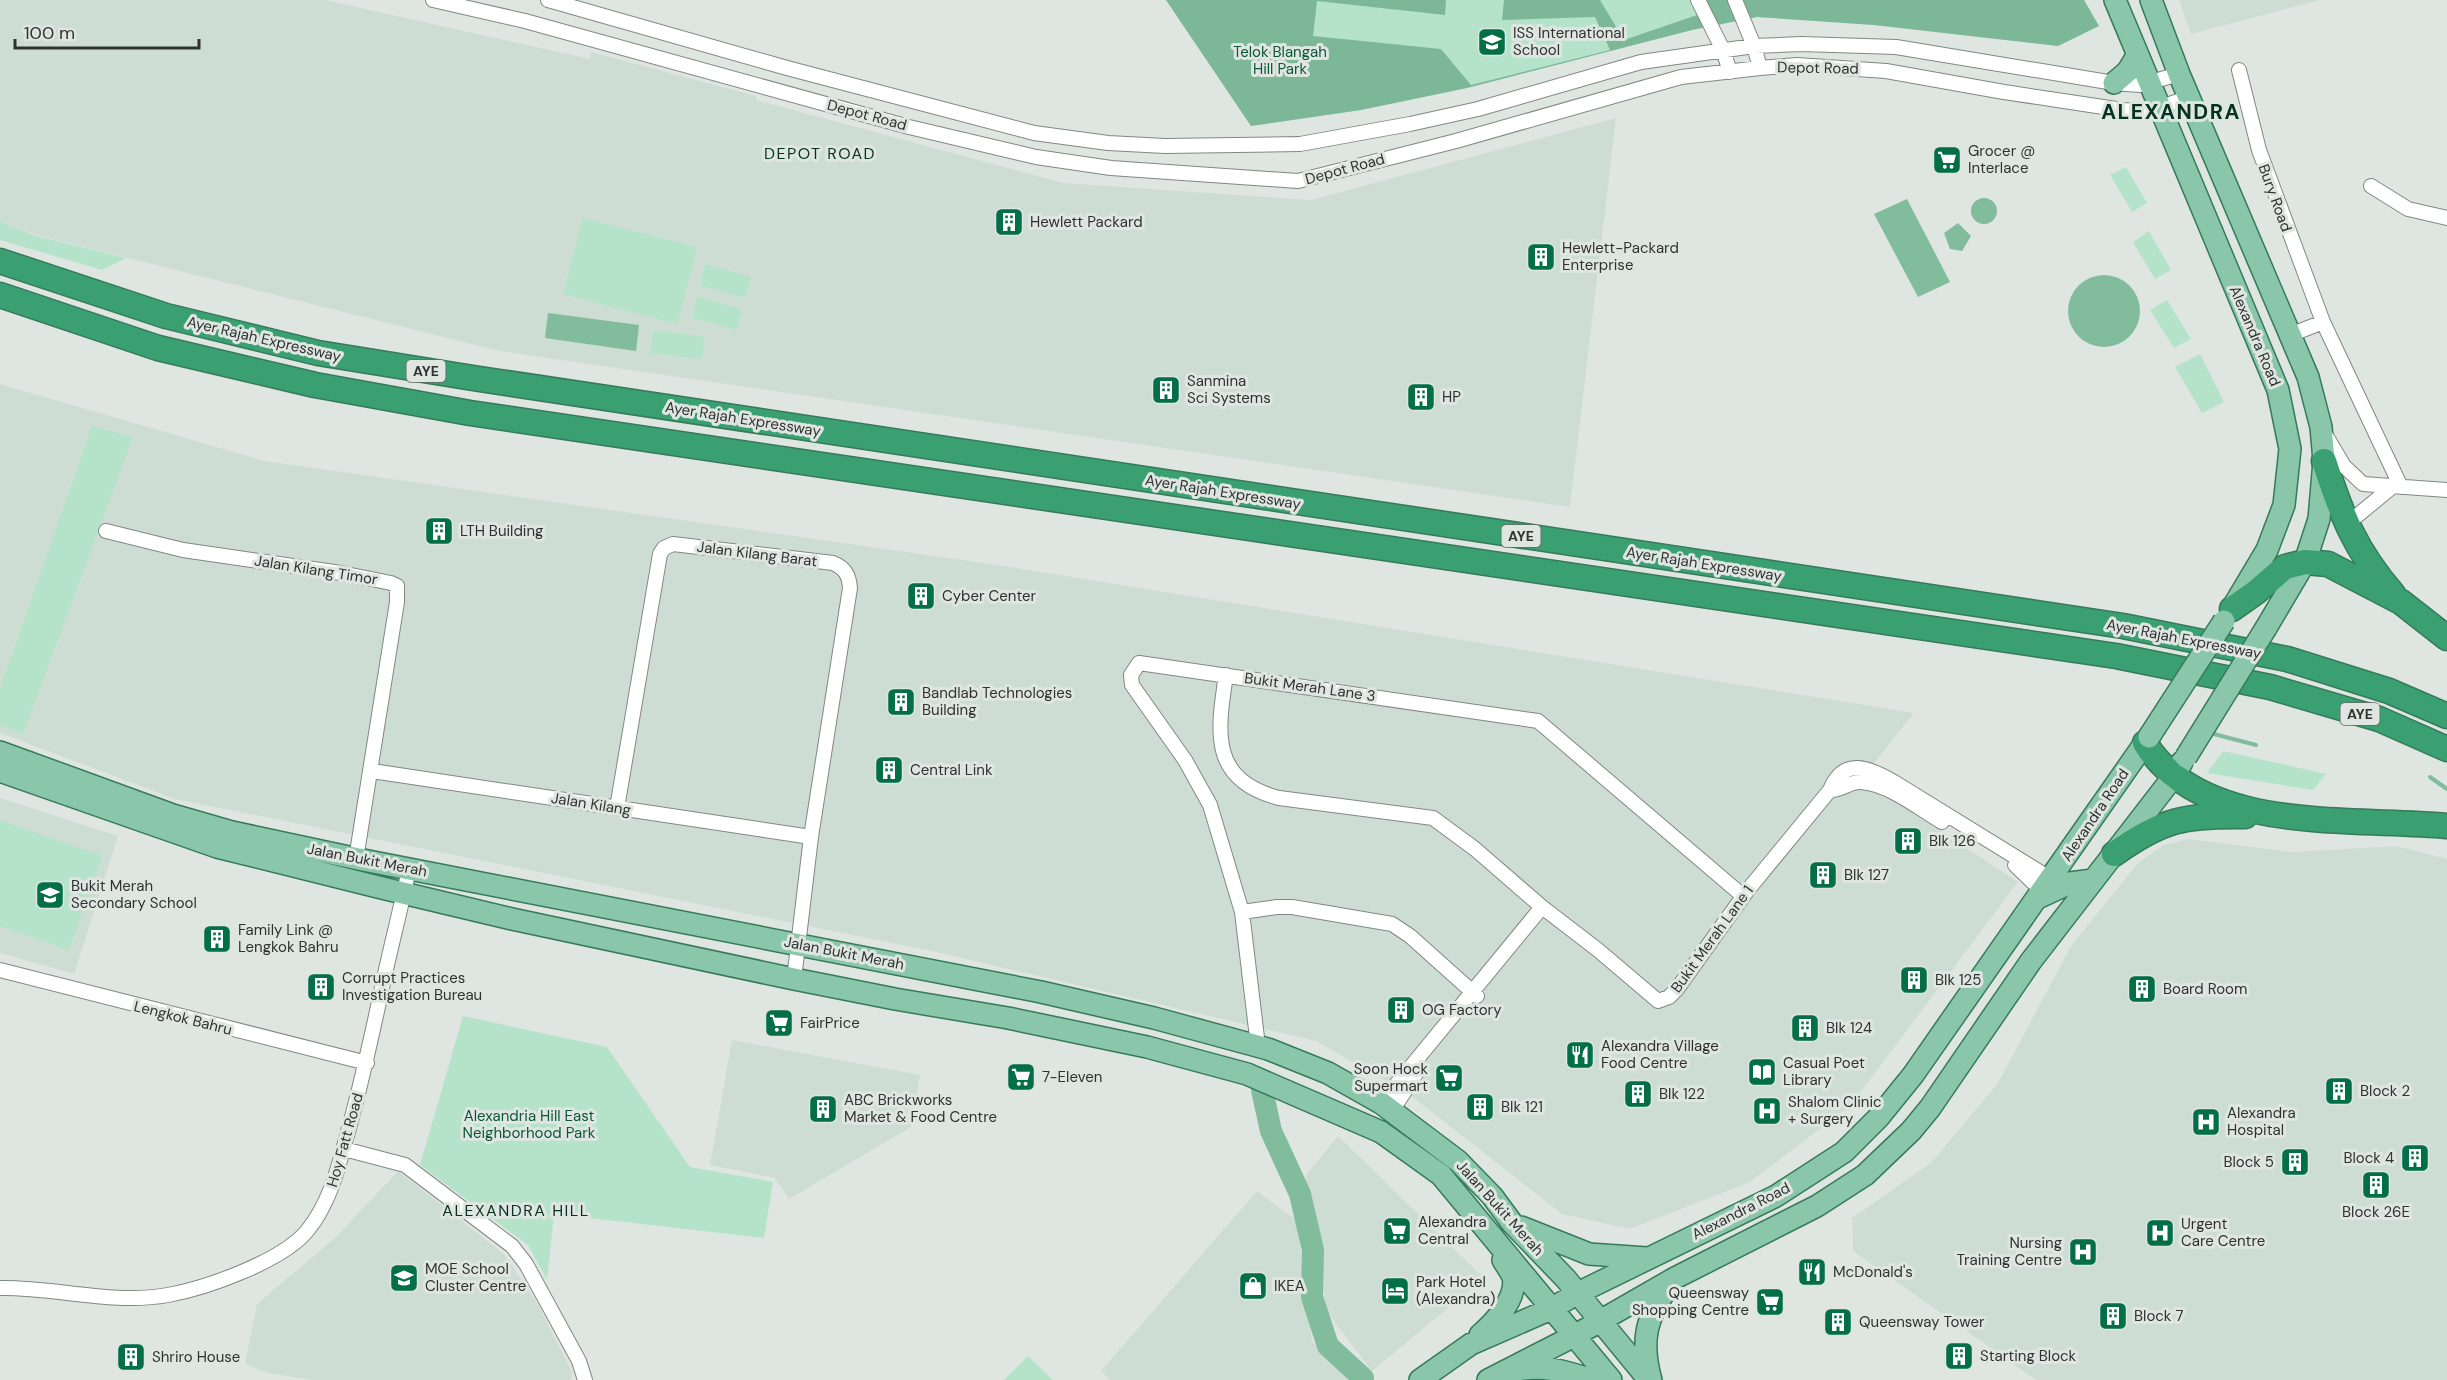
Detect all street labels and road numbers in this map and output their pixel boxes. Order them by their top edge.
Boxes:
street label: Depot Road [1777,57,1859,79]
street label: Depot Road [825,95,909,135]
street label: Depot Road [1303,149,1387,189]
street label: Bury Road [2254,161,2296,235]
street label: Alexandra Road [2225,283,2285,389]
street label: Ayer Rajah Expressway [185,312,344,367]
road number: AYE [406,360,446,382]
street label: Ayer Rajah Expressway [664,397,823,441]
street label: Ayer Rajah Expressway [1144,470,1303,514]
road number: AYE [1502,525,1540,547]
street label: Jalan Kilang Barat [696,537,818,571]
street label: Ayer Rajah Expressway [1625,542,1784,586]
street label: Jalan Kilang Timor [253,550,379,590]
street label: Ayer Rajah Expressway [2105,614,2264,664]
street label: Bukit Merah Lane 3 [1243,668,1377,706]
road number: AYE [2340,703,2380,725]
street label: Alexandra Road [2057,765,2133,865]
street label: Jalan Kilang [550,788,632,820]
street label: Jalan Bukit Merah [305,839,429,881]
street label: Bukit Merah Lane 1 [1666,881,1758,997]
street label: Jalan Bukit Merah [782,932,906,974]
street label: Lengkok Bahru [132,996,234,1040]
street label: Hoy Fatt Road [322,1091,368,1189]
street label: Jalan Bukit Merah [1452,1156,1548,1260]
street label: Alexandra Road [1688,1178,1794,1244]

